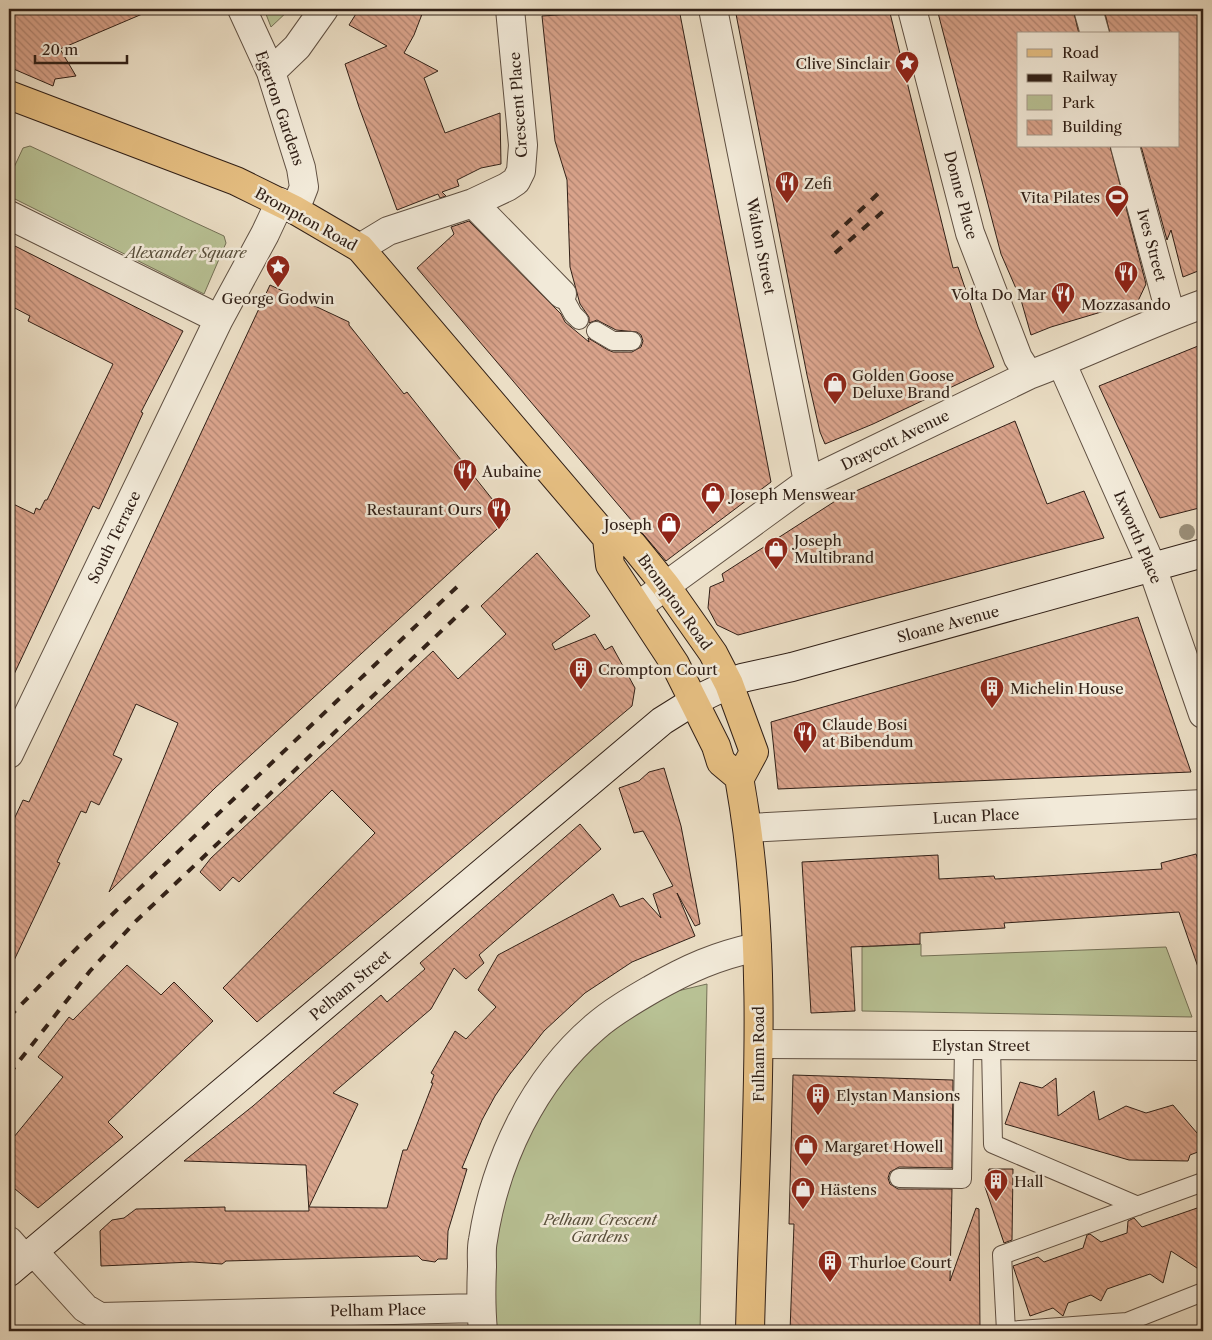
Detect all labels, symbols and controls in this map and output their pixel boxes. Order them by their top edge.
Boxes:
scale bar [35,32,128,64]
legend [1017,32,1180,148]
text: 20 m [42,40,78,59]
text: Road [1062,43,1099,62]
street label: Egerton Gardens [251,48,309,168]
place icon: Clive Sinclair [894,50,920,84]
street label: Crescent Place [505,51,531,159]
place label: Clive Sinclair [795,54,891,73]
text: Railway [1062,67,1118,86]
text: Park [1062,93,1096,112]
text: Building [1062,117,1122,136]
street label: Donne Place [940,149,982,241]
restaurant icon: Zefi [774,170,800,204]
place label: Zefi [804,174,833,193]
street label: Brompton Road [252,183,360,255]
sports icon: Vita Pilates [1104,184,1130,218]
place label: Vita Pilates [1020,188,1100,207]
street label: Walton Street [742,195,780,297]
street label: Ives Street [1133,207,1171,284]
park label: Alexander Square [123,243,247,262]
place icon: George Godwin [265,254,291,288]
restaurant icon: Mozzasando [1113,260,1139,294]
restaurant icon: Volta Do Mar [1050,281,1076,315]
place label: Volta Do Mar [950,285,1047,304]
place label: George Godwin [222,289,335,308]
place label: Mozzasando [1081,295,1171,314]
place label: Golden Goose Deluxe Brand [852,366,954,402]
shop icon: Golden Goose Deluxe Brand [822,371,848,405]
street label: Draycott Avenue [838,406,952,474]
restaurant icon: Aubaine [452,458,478,492]
place label: Aubaine [481,462,541,481]
shop icon: Joseph Menswear [700,481,726,515]
place label: Joseph Menswear [728,485,856,504]
street label: South Terrace [83,488,145,586]
street label: Ixworth Place [1110,488,1166,586]
restaurant icon: Restaurant Ours [486,496,512,530]
place label: Restaurant Ours [366,500,482,519]
shop icon: Joseph [656,511,682,545]
place label: Joseph [602,515,653,534]
place label: Joseph Multibrand [792,531,874,567]
shop icon: Joseph Multibrand [763,536,789,570]
street label: Brompton Road [634,550,716,654]
street label: Sloane Avenue [895,601,1001,647]
building icon: Crompton Court [568,656,594,690]
place label: Crompton Court [598,660,718,679]
building icon: Michelin House [979,675,1005,709]
place label: Michelin House [1010,679,1124,698]
place label: Claude Bosi at Bibendum [822,715,913,751]
restaurant icon: Claude Bosi at Bibendum [792,720,818,754]
street label: Lucan Place [932,804,1020,828]
street label: Pelham Street [306,945,395,1024]
street label: Fulham Road [749,1006,768,1102]
street label: Elystan Street [932,1036,1031,1055]
building icon: Elystan Mansions [805,1082,831,1116]
place label: Elystan Mansions [836,1086,960,1105]
shop icon: Margaret Howell [793,1133,819,1167]
place label: Margaret Howell [824,1137,944,1156]
building icon: Hall [983,1168,1009,1202]
place label: Hall [1014,1172,1044,1191]
shop icon: Hästens [790,1176,816,1210]
place label: Hästens [820,1180,877,1199]
park label: Pelham Crescent Gardens [542,1210,658,1246]
building icon: Thurloe Court [817,1249,843,1283]
place label: Thurloe Court [848,1253,953,1272]
street label: Pelham Place [330,1300,426,1320]

